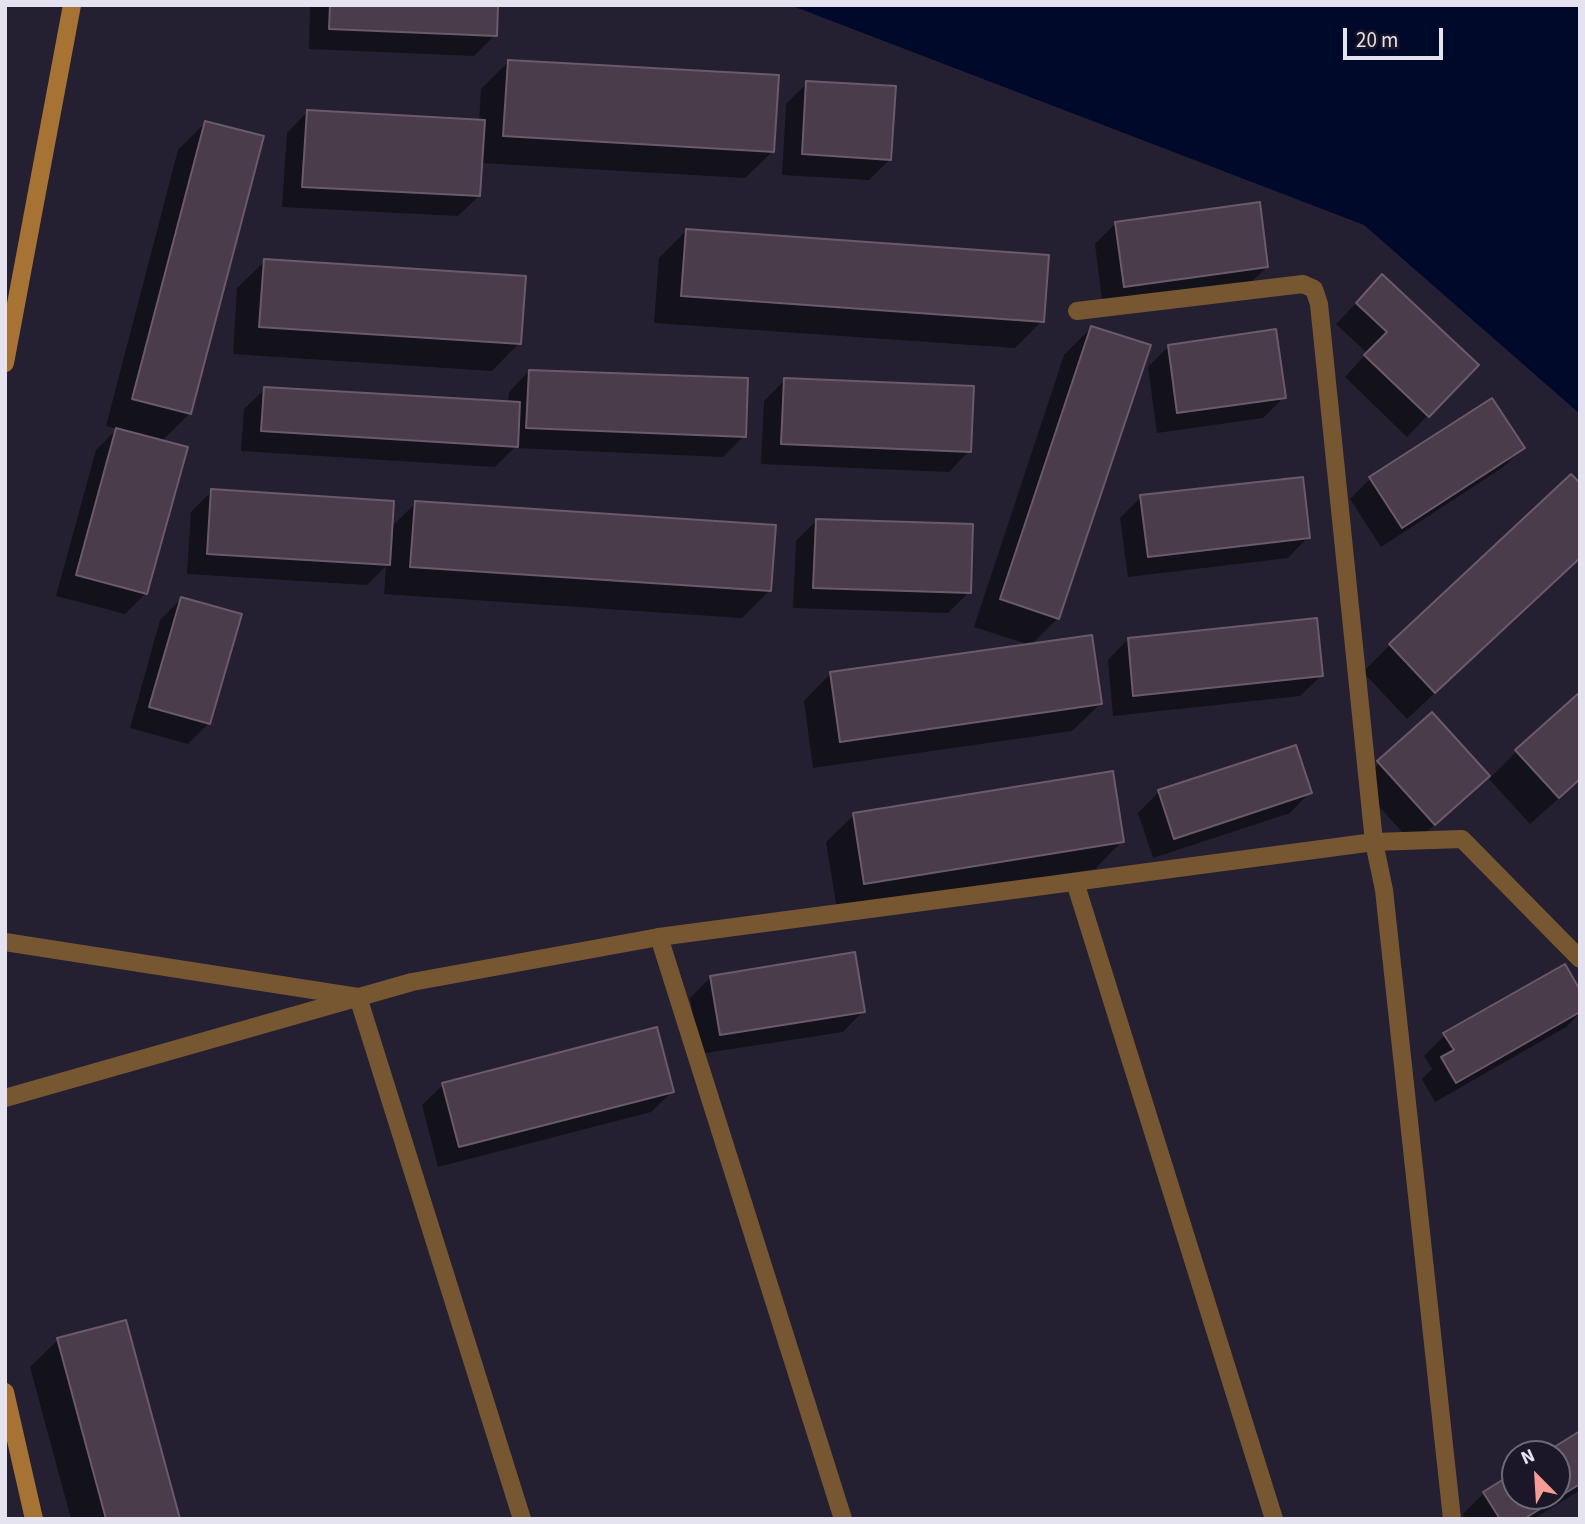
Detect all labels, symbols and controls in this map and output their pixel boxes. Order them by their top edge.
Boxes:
scale bar [1347,14,1447,58]
text: 20 m [1356,25,1398,55]
north arrow [1501,1440,1571,1510]
text: N [1517,1442,1539,1472]

